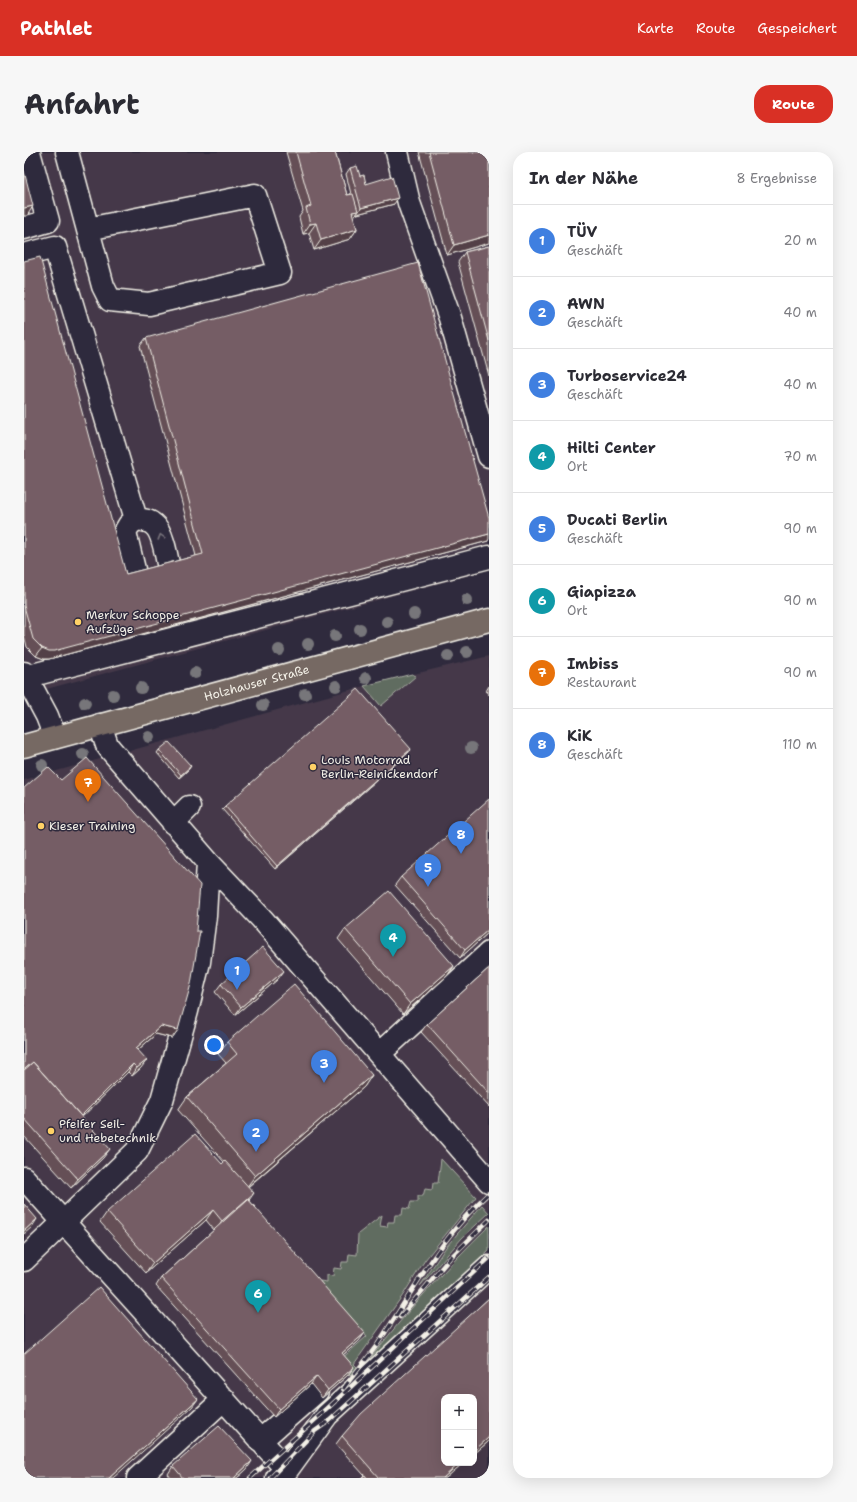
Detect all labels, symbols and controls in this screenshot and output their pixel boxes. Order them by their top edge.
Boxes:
text: Pathlet [20,16,92,41]
text: Karte [637,19,674,37]
text: Route [696,19,735,37]
text: Gespeichert [757,19,837,37]
text: Anfahrt [24,85,140,123]
button: Route [754,85,833,123]
text: In der Nähe [529,167,638,189]
text: 8 Ergebnisse [737,170,817,187]
text: TÜV [567,222,597,242]
text: 1 [539,232,545,249]
text: 20 m [784,232,817,249]
text: Geschäft [567,242,623,259]
text: AWN [567,294,605,314]
text: 2 [537,304,547,321]
text: 40 m [783,304,817,321]
text: Geschäft [567,314,623,331]
text: Turboservice24 [567,366,687,386]
text: 3 [537,376,547,393]
text: 40 m [783,376,817,393]
text: Geschäft [567,386,623,403]
text: Hilti Center [567,438,656,458]
text: 4 [537,448,547,465]
text: 70 m [783,448,817,465]
text: Ort [567,458,588,475]
text: Ducati Berlin [567,510,667,530]
text: 5 [538,520,546,537]
text: 90 m [783,520,817,537]
text: Geschäft [567,530,623,547]
one-way arrow [157,534,166,541]
text: Giapizza [567,582,636,602]
text: 6 [537,592,547,609]
text: 90 m [783,592,817,609]
text: Ort [567,602,588,619]
place label: Merkur Schoppe Aufzüge [86,607,180,637]
marker: Merkur Schoppe Aufzüge [73,617,83,627]
text: Imbiss [567,654,619,674]
street label: Holzhauser Straße [202,661,311,705]
text: 7 [537,664,547,681]
text: 90 m [783,664,817,681]
text: Restaurant [567,674,637,691]
text: KiK [567,726,592,746]
text: 8 [537,736,547,753]
text: 110 m [782,736,817,753]
text: Geschäft [567,746,623,763]
place label: Louis Motorrad Berlin-Reinickendorf [321,752,438,782]
marker: Louis Motorrad Berlin-Reinickendorf [308,762,318,772]
pin: 7 [75,769,101,802]
place label: Kieser Training [49,818,135,834]
marker: Kieser Training [36,821,46,831]
pin: 8 [448,821,474,854]
pin: 5 [415,854,441,887]
pin: 4 [380,924,406,957]
pin: 1 [224,957,250,990]
your location [204,1035,224,1055]
pin: 3 [311,1050,337,1083]
place label: Pfeifer Seil- und Hebetechnik [59,1116,156,1146]
pin: 2 [243,1119,269,1152]
marker: Pfeifer Seil- und Hebetechnik [46,1126,56,1136]
pin: 6 [245,1280,271,1313]
map controls [441,1394,477,1466]
button: + [441,1394,477,1430]
button: − [441,1430,477,1466]

